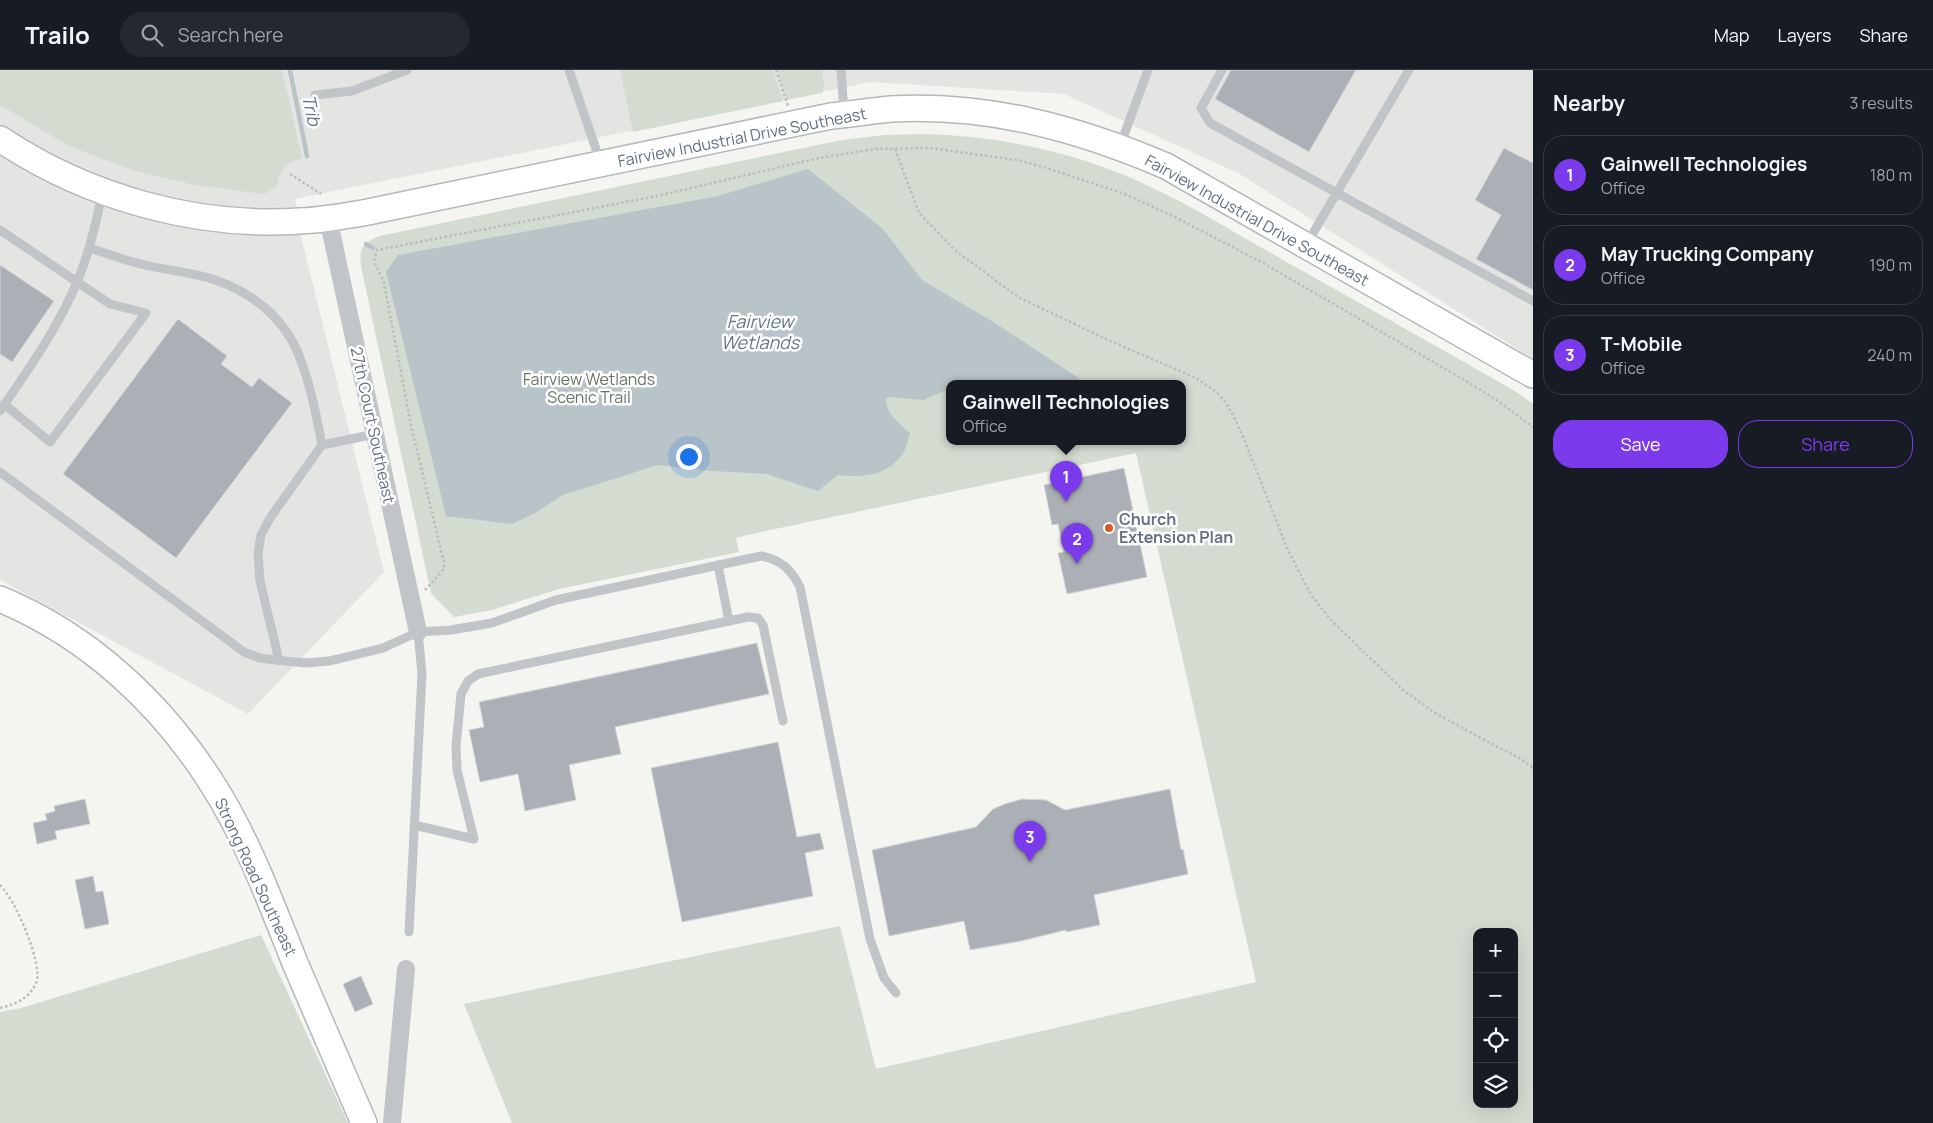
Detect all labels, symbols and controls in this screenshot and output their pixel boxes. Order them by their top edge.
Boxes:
search box [120,12,470,57]
text: Trailo [25,18,90,51]
icon: search [138,21,166,49]
text: Search here [178,22,283,48]
text: Map [1714,23,1749,47]
text: Layers [1777,23,1831,47]
text: Share [1859,23,1908,47]
text: Nearby [1553,89,1625,117]
water label: Trib [297,92,327,129]
text: 3 results [1850,92,1913,114]
street label: Fairview Industrial Drive Southeast [616,102,868,172]
street label: Fairview Industrial Drive Southeast [1141,149,1373,291]
text: Gainwell Technologies [1601,151,1807,177]
text: 1 [1566,164,1574,186]
text: 180 m [1870,164,1912,186]
text: Office [1601,177,1645,199]
text: May Trucking Company [1601,241,1814,267]
text: 2 [1565,254,1575,276]
text: 190 m [1869,254,1912,276]
text: Office [1601,267,1645,289]
water label: Fairview Wetlands [721,309,801,354]
text: T-Mobile [1601,331,1682,357]
text: 3 [1565,344,1575,366]
text: 240 m [1867,344,1912,366]
street label: 27th Court Southeast [346,345,400,505]
text: Office [1601,357,1645,379]
park label: Fairview Wetlands Scenic Trail [523,368,655,408]
popup [946,380,1186,445]
text: Gainwell Technologies [963,389,1169,415]
text: Office [963,415,1007,437]
button: Save [1553,420,1728,468]
button: Share [1738,420,1913,468]
your location [676,444,702,470]
pin: 1 [1050,461,1082,502]
place label: Church Extension Plan [1119,508,1233,548]
marker: Church Extension Plan [1103,522,1115,534]
pin: 2 [1061,523,1093,564]
street label: Strong Road Southeast [210,794,302,960]
pin: 3 [1014,821,1046,862]
map controls [1473,928,1518,1108]
button: + [1473,928,1518,973]
button: − [1473,973,1518,1018]
button: locate [1473,1018,1518,1063]
button: layers [1473,1063,1518,1108]

